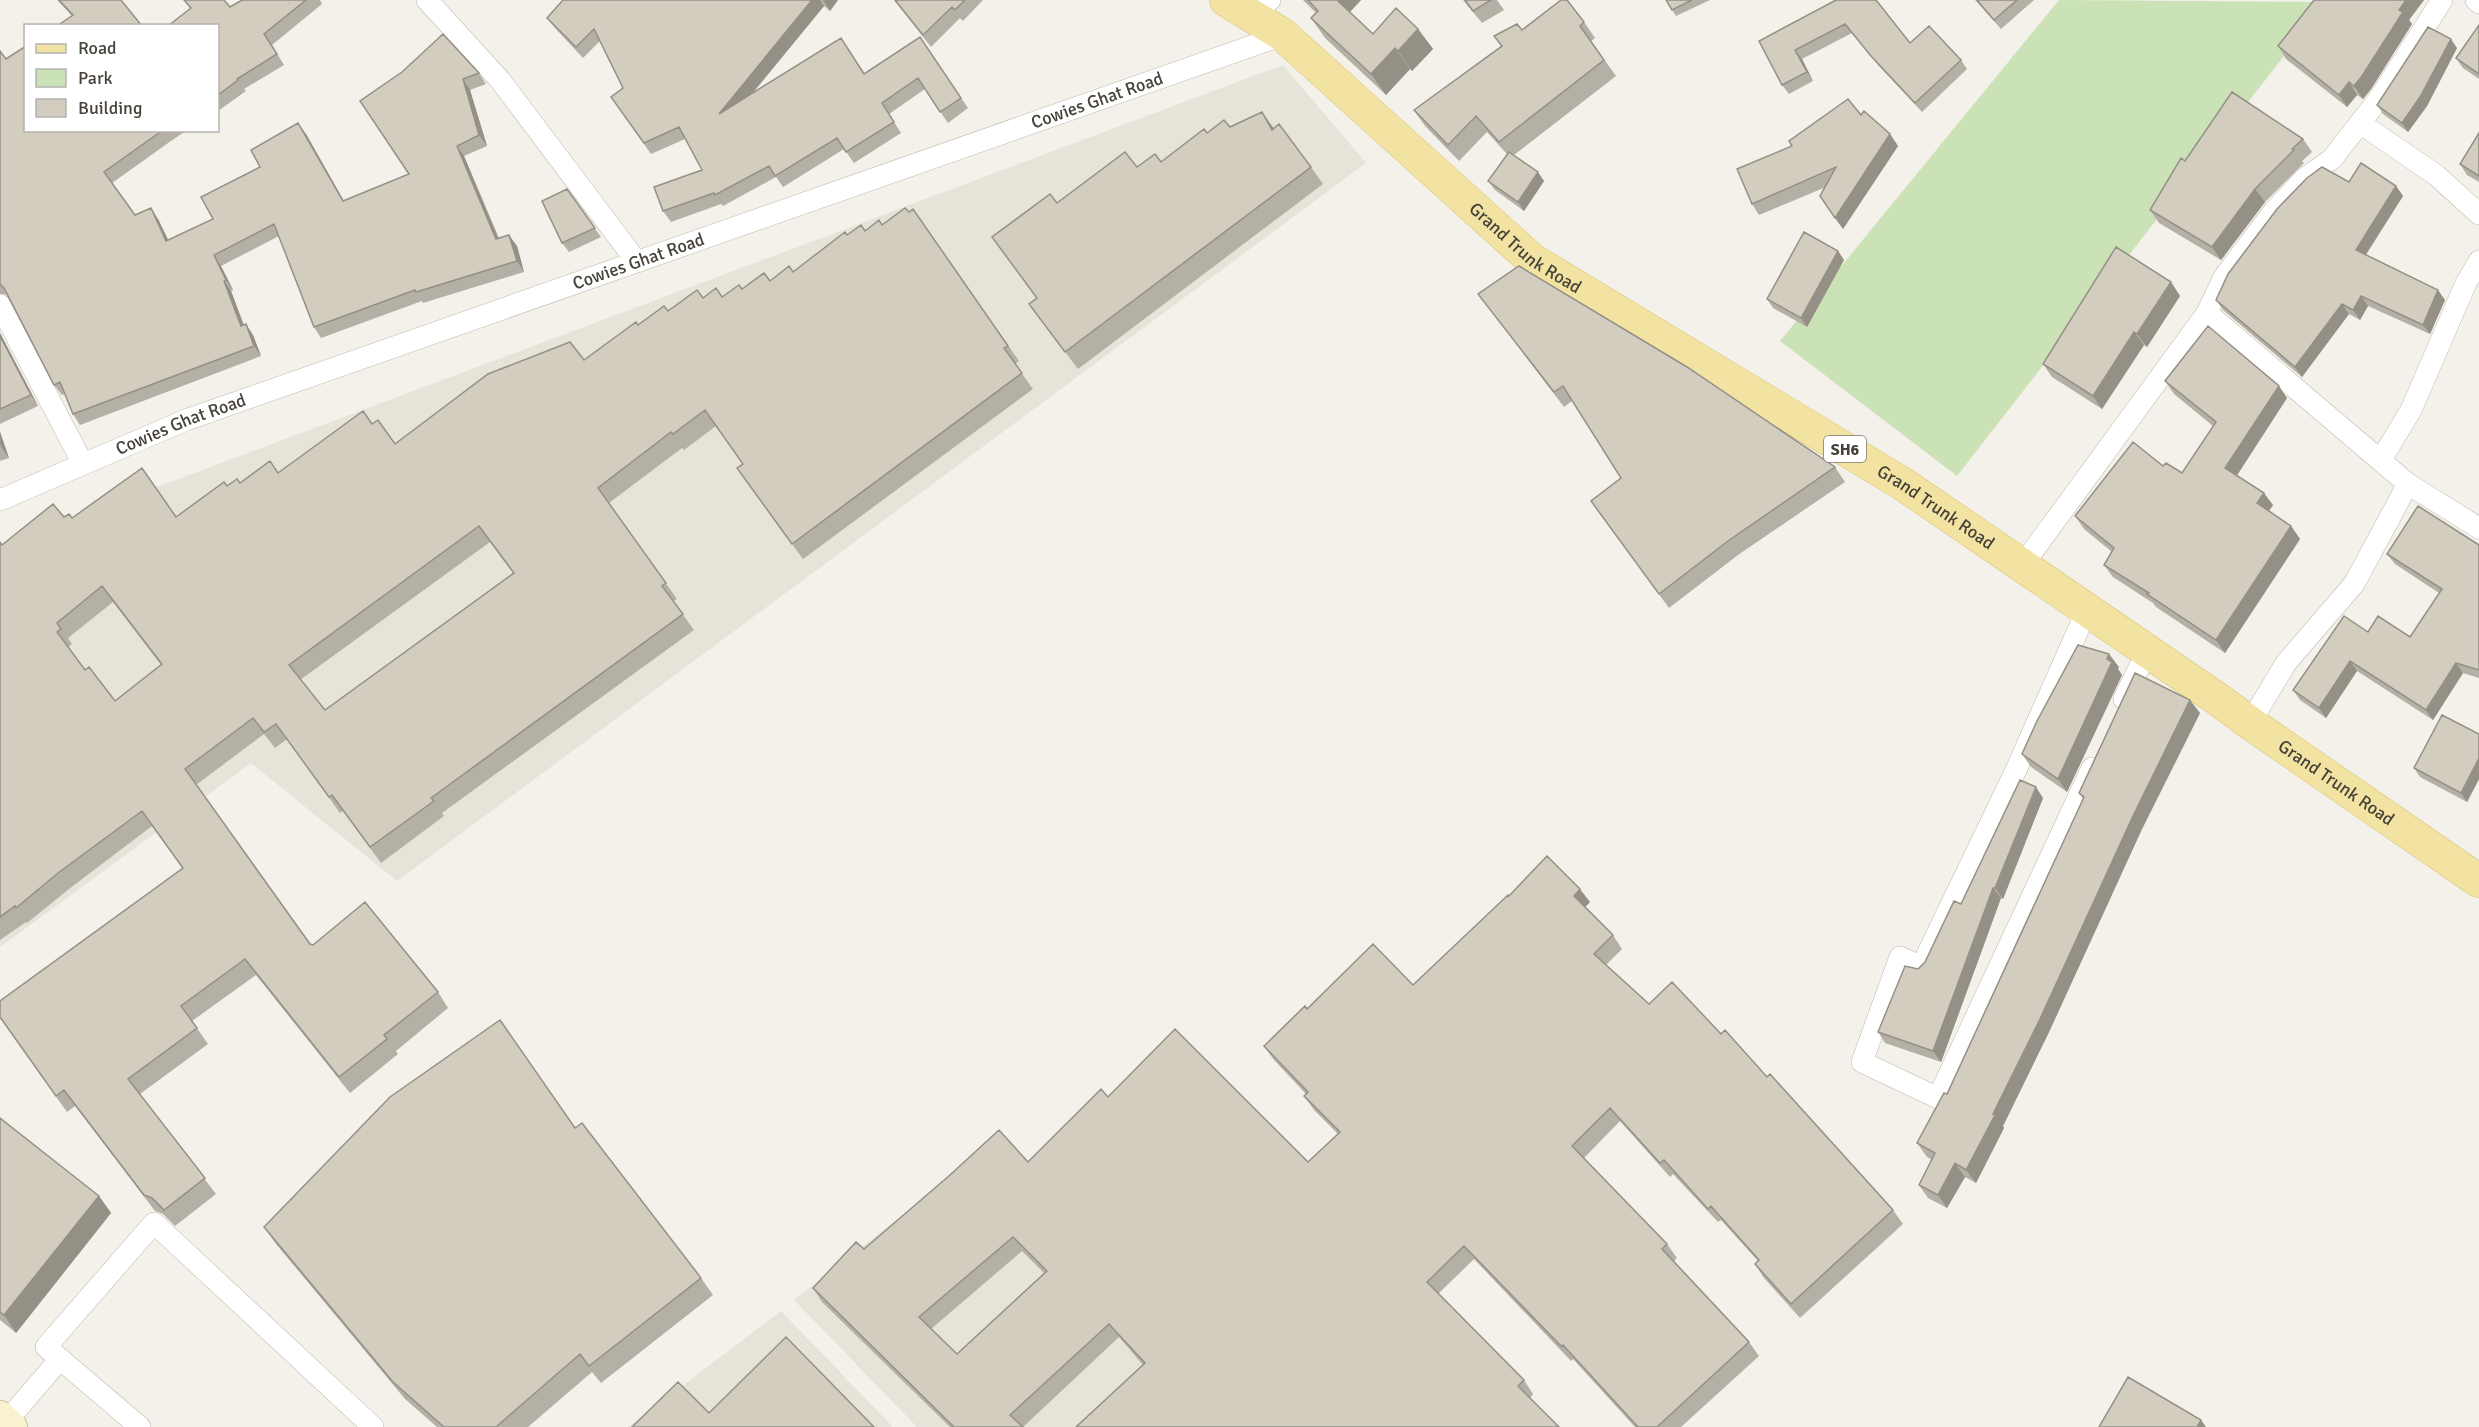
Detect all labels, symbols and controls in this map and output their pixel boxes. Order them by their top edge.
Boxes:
legend [24,24,219,132]
text: Road [78,37,117,59]
text: Park [78,67,113,89]
street label: Cowies Ghat Road [1028,67,1166,134]
text: Building [78,97,142,119]
street label: Grand Trunk Road [1465,198,1585,298]
street label: Cowies Ghat Road [570,228,707,294]
street label: Cowies Ghat Road [112,389,249,460]
road number: SH6 [1824,436,1866,462]
street label: Grand Trunk Road [1873,460,1999,554]
street label: Grand Trunk Road [2274,735,2399,830]

